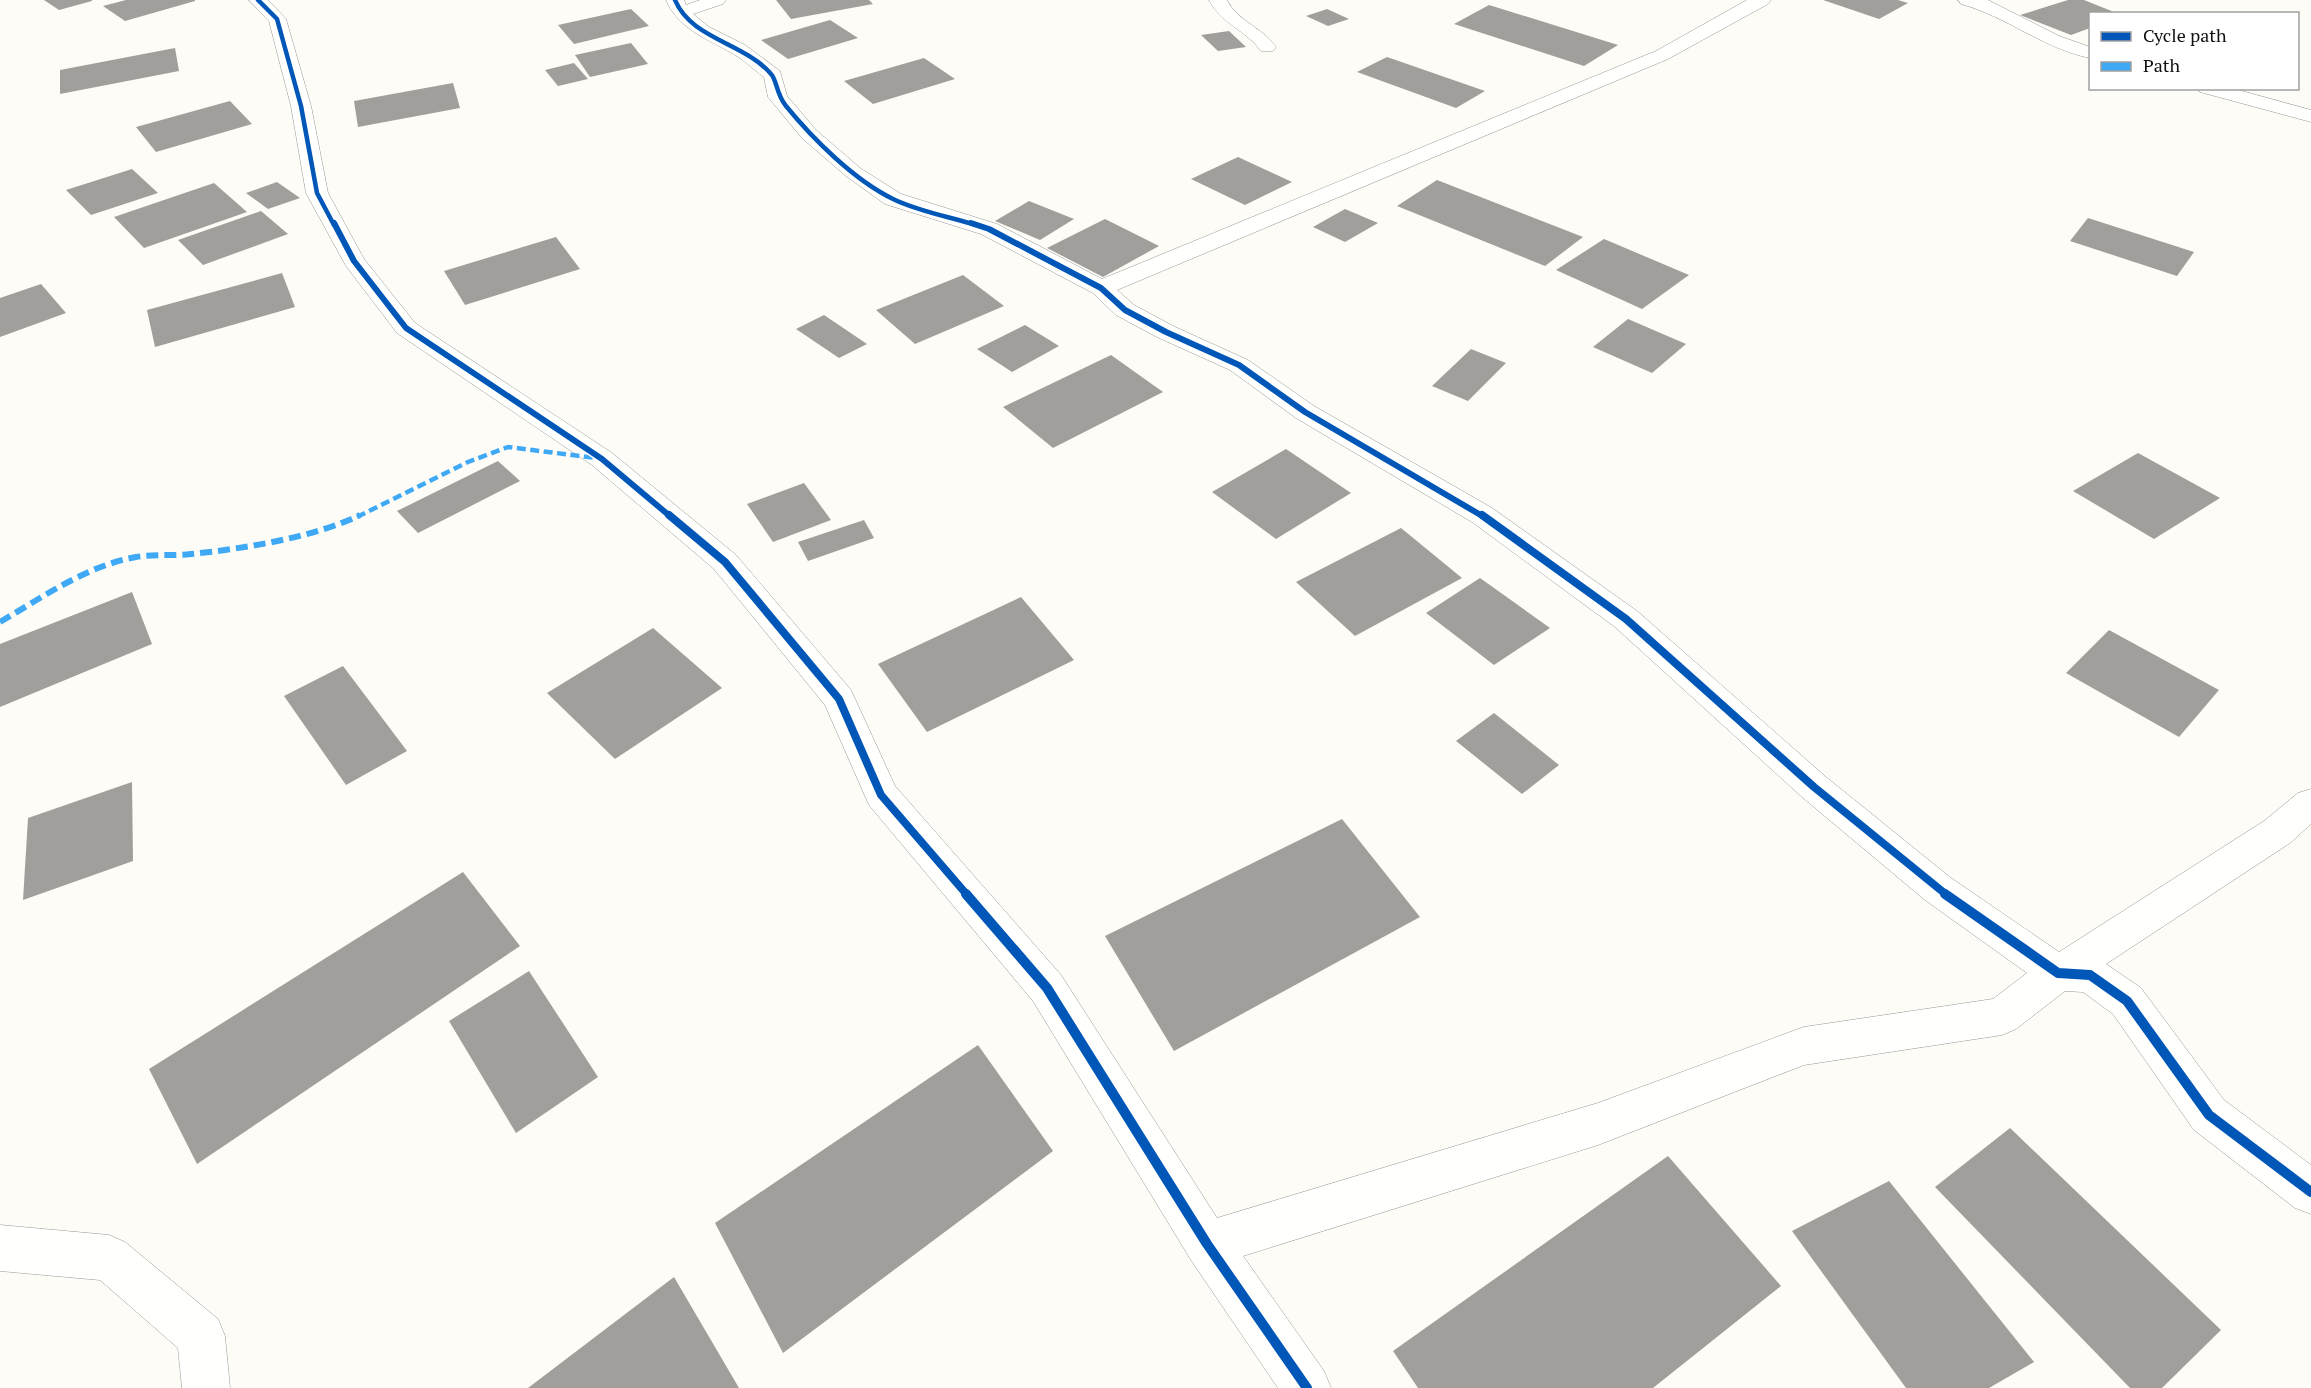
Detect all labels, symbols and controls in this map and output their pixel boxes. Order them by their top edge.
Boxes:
legend [2089,12,2299,90]
text: Cycle path [2143,23,2227,47]
text: Path [2143,53,2180,77]

